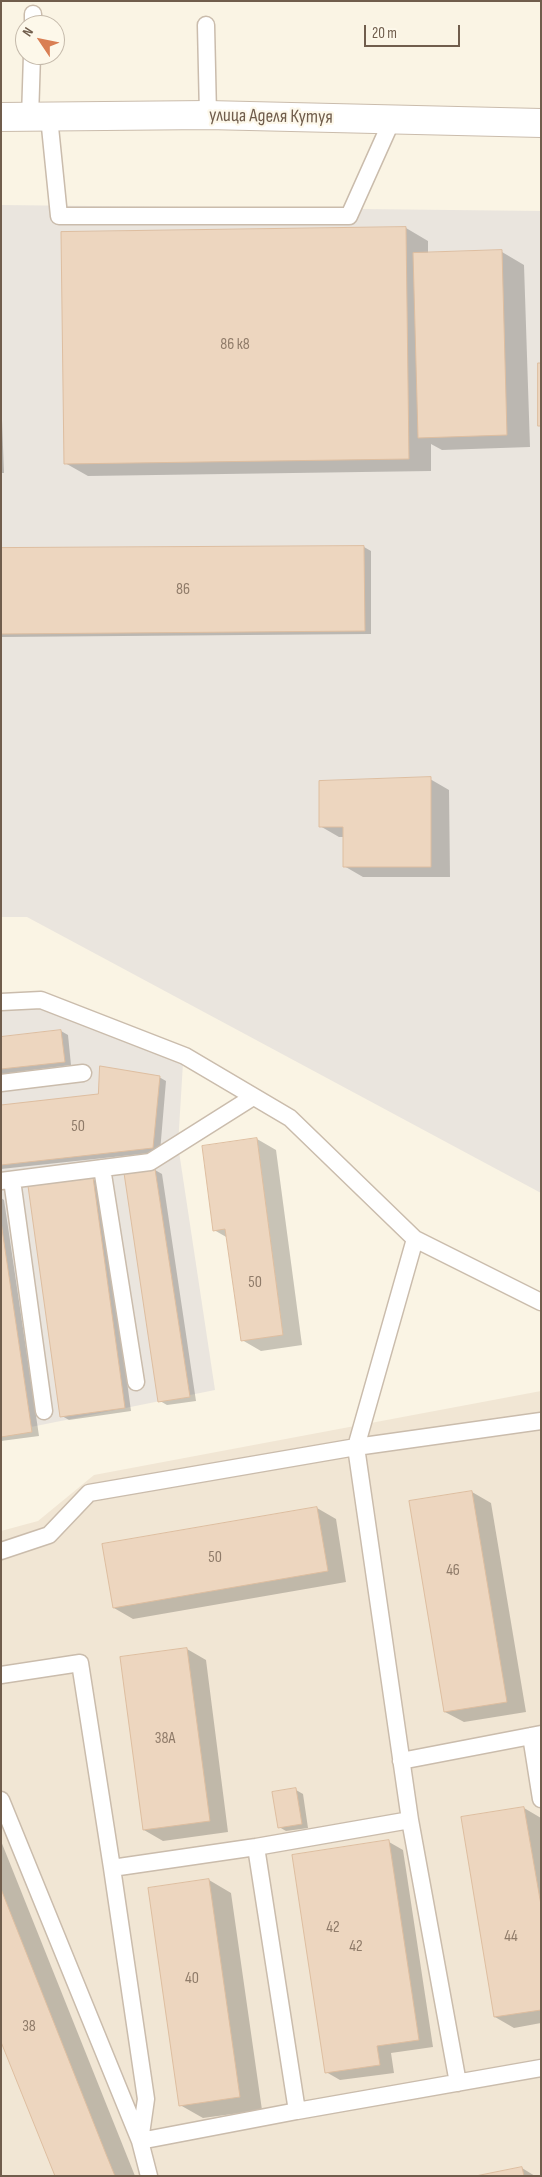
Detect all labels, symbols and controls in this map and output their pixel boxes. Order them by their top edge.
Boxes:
north arrow [15,15,65,65]
scale bar [367,15,463,47]
text: N [19,24,37,40]
text: 20 m [372,24,397,43]
street label: улица Аделя Кутуя [209,105,333,129]
house number: 86 к8 [220,335,250,355]
house number: 86 [176,580,190,600]
house number: 50 [71,1117,85,1137]
house number: 50 [248,1273,262,1293]
house number: 50 [208,1548,222,1568]
house number: 46 [446,1561,460,1581]
house number: 38А [155,1729,175,1749]
house number: 42 [326,1918,340,1938]
house number: 44 [504,1927,518,1947]
house number: 42 [349,1937,363,1957]
house number: 40 [185,1969,199,1989]
house number: 38 [22,2017,36,2037]

